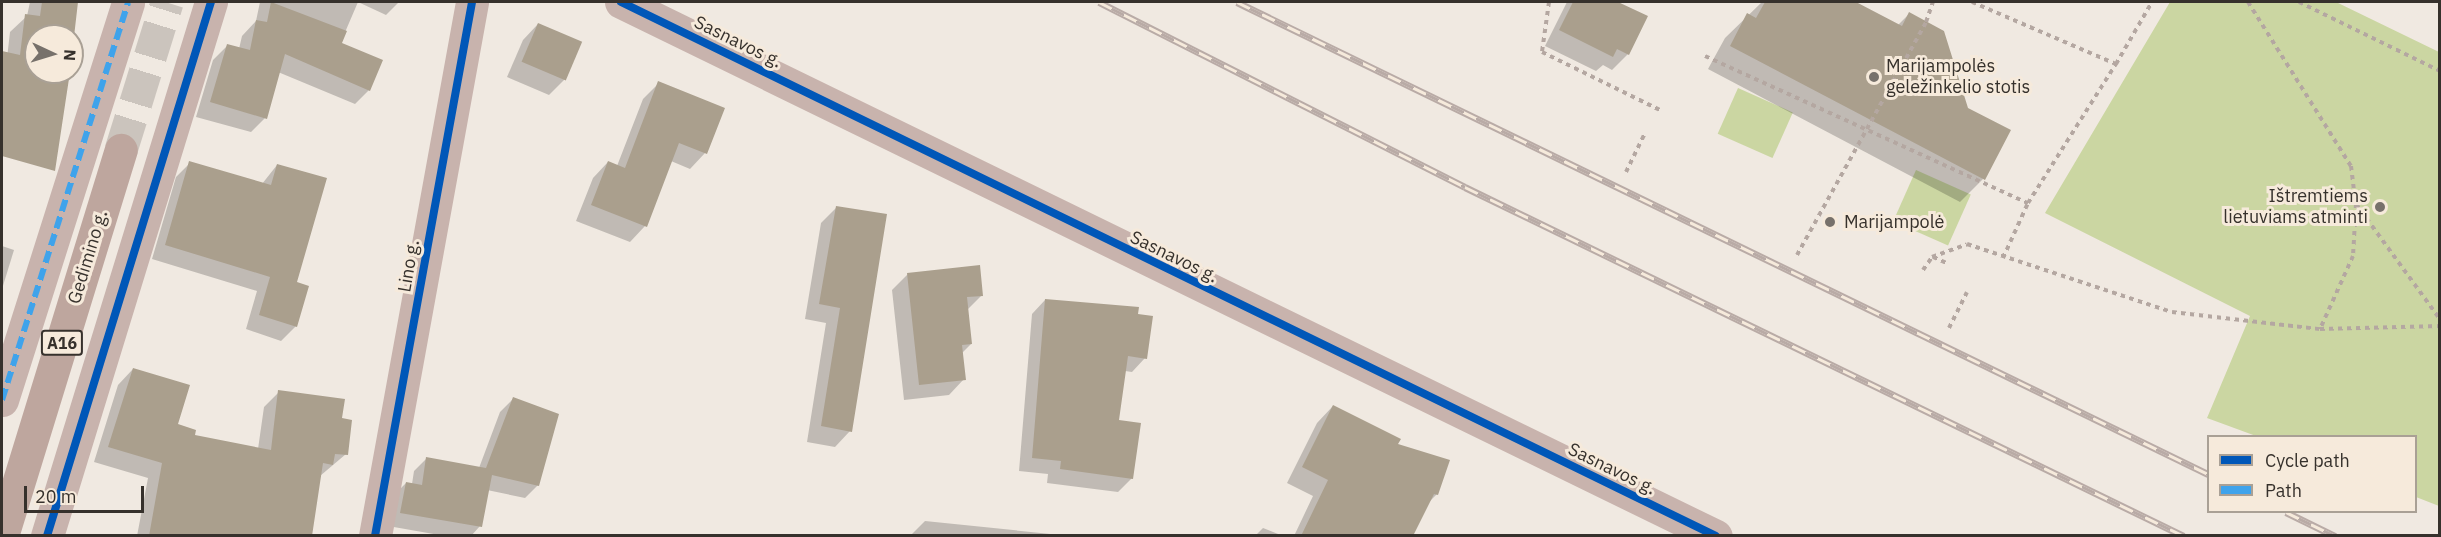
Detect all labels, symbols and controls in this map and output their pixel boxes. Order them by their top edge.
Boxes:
street label: Sasnavos g. [691,11,785,73]
north arrow [24,24,84,84]
text: N [60,49,80,62]
place label: Marijampolės geležinkelio stotis [1886,56,2030,98]
marker: Marijampolės geležinkelio stotis [1867,70,1881,84]
place label: Ištremtiems lietuviams atminti [2223,186,2368,228]
marker: Ištremtiems lietuviams atminti [2373,200,2387,214]
street label: Gedimino g. [64,208,112,306]
place label: Marijampolė [1844,211,1944,233]
marker: Marijampolė [1821,213,1839,231]
street label: Sasnavos g. [1127,226,1221,288]
street label: Lino g. [394,238,424,294]
road number: A16 [40,330,84,356]
legend [2207,435,2417,513]
street label: Sasnavos g. [1565,438,1659,500]
text: Cycle path [2265,449,2350,472]
scale bar [27,474,147,512]
text: Path [2265,479,2302,502]
text: 20 m [35,485,77,508]

